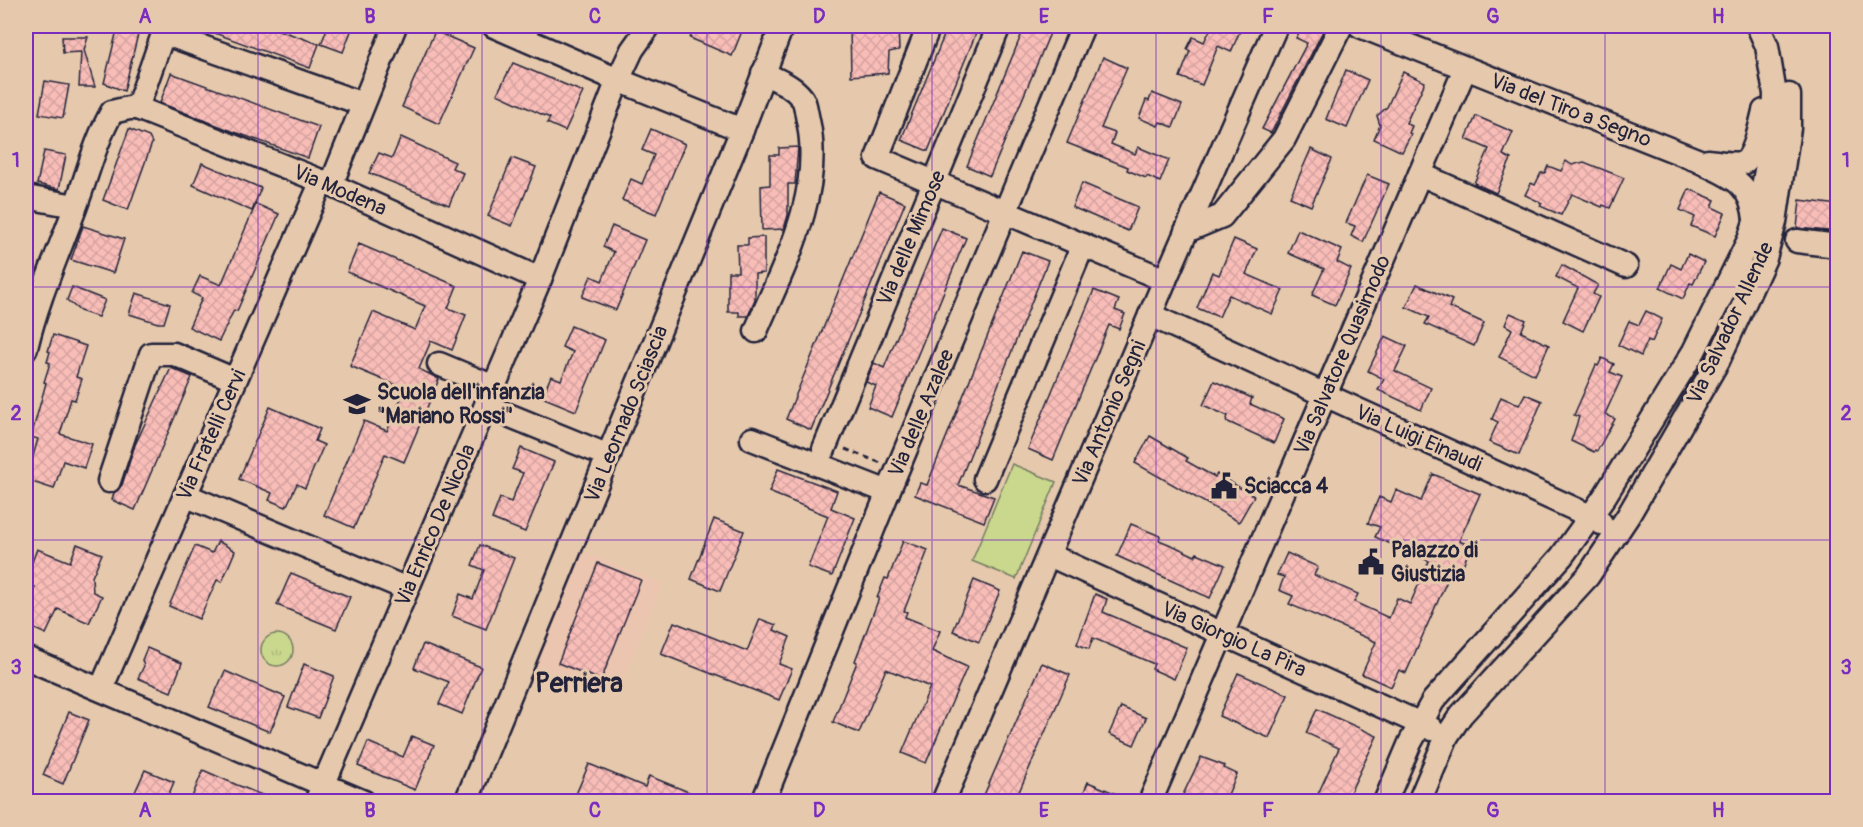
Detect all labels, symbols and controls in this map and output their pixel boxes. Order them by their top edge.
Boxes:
text: A [139,4,152,29]
text: B [364,4,376,29]
text: C [589,4,601,29]
text: D [813,4,826,29]
text: E [1039,4,1050,29]
text: F [1262,4,1274,29]
text: G [1486,4,1500,29]
text: H [1712,4,1725,29]
street label: Via del Tiro a Segno [1486,67,1655,154]
text: 1 [12,148,20,173]
text: 1 [1842,148,1850,173]
street label: Via Modena [289,159,391,222]
street label: Via delle Mimose [871,166,952,310]
street label: Via Salvador Allende [1681,237,1780,409]
street label: Via Salvatore Quasimodo [1288,251,1397,459]
street label: Via Leornado Sciascia [579,322,674,507]
street label: Via Antonio Segni [1067,336,1152,490]
street label: Via delle Azalee [882,345,961,481]
street label: Via Fratelli Cervi [170,365,253,505]
place label: Scuola dell'infanzia "Mariano Rossi" [377,379,545,430]
school or university icon: Scuola dell'infanzia "Mariano Rossi" [342,389,372,419]
street label: Via Luigi Einaudi [1351,398,1487,479]
text: 2 [10,401,22,426]
text: 2 [1840,401,1852,426]
street label: Via Enrico De Nicola [389,440,482,611]
public building icon: Sciacca 4 [1209,471,1239,501]
place label: Sciacca 4 [1244,473,1329,500]
place label: Palazzo di Giustizia [1391,537,1478,588]
public building icon: Palazzo di Giustizia [1356,547,1386,577]
street label: Via Giorgio La Pira [1157,595,1311,684]
text: 3 [10,655,22,680]
text: 3 [1840,655,1852,680]
district label: Perriera [535,667,623,700]
text: A [139,798,152,823]
text: B [364,798,376,823]
text: C [589,798,601,823]
text: D [813,798,826,823]
text: E [1039,798,1050,823]
text: F [1262,798,1274,823]
text: G [1486,798,1500,823]
text: H [1712,798,1725,823]

